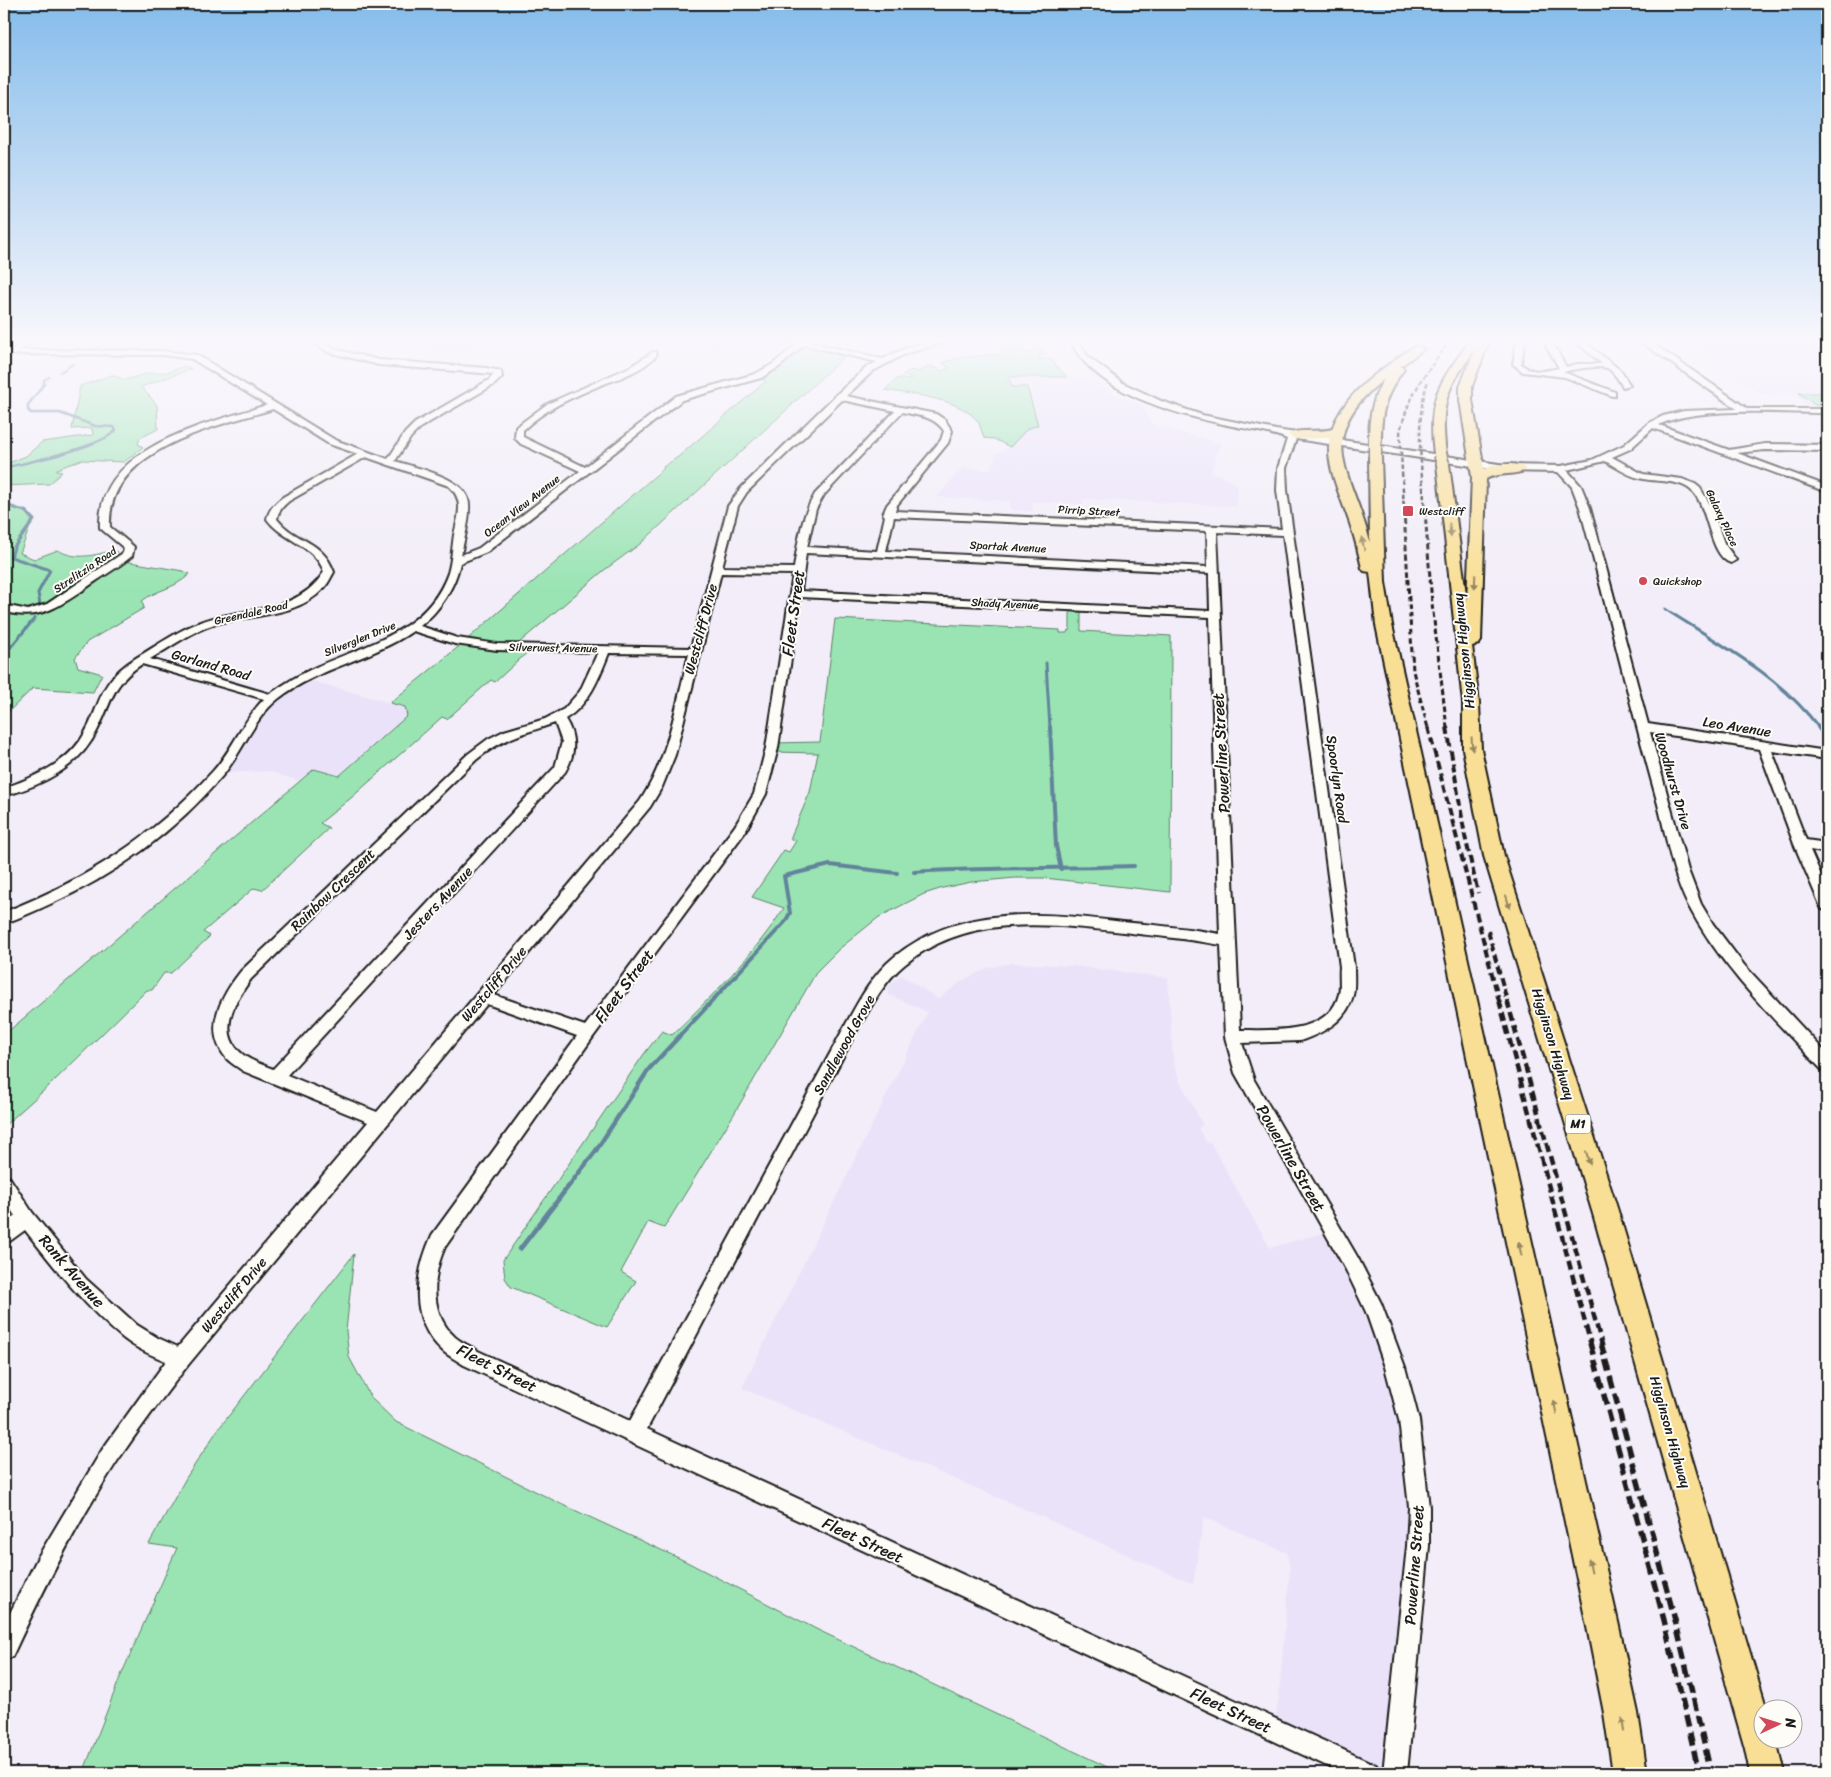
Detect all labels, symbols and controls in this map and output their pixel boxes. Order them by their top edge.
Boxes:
street label: Ocean View Avenue [479,470,565,542]
street label: Galaxy Place [1700,486,1744,550]
street label: Pirrip Street [1058,500,1121,522]
place label: Westcliff [1419,502,1467,521]
marker: Westcliff [1401,504,1415,518]
one-way arrow [1447,523,1455,539]
street label: Spartak Avenue [969,536,1047,559]
one-way arrow [1359,536,1367,551]
street label: Strelitzia Road [49,541,122,598]
street label: Fleet Street [773,568,813,658]
place label: Quickshop [1653,572,1702,591]
one-way arrow [1471,575,1479,591]
marker: Quickshop [1637,575,1649,587]
street label: Westcliff Drive [677,581,725,677]
street label: Higginson Highway [1445,591,1482,710]
street label: Shady Avenue [971,593,1040,615]
street label: Greendale Road [212,595,291,631]
street label: Silverglen Drive [321,616,399,662]
street label: Silverwest Avenue [508,638,598,658]
street label: Garland Road [169,642,255,689]
street label: Powerline Street [1203,692,1239,814]
street label: Leo Avenue [1701,709,1773,745]
street label: Woodhurst Drive [1647,729,1699,833]
street label: Spoorlyn Road [1318,733,1356,826]
one-way arrow [1469,736,1477,752]
street label: Rainbow Crescent [285,843,381,937]
street label: Jesters Avenue [396,860,479,947]
one-way arrow [1505,895,1513,910]
street label: Westcliff Drive [454,940,534,1028]
street label: Fleet Street [586,943,662,1029]
street label: Higginson Highway [1524,985,1582,1104]
street label: Sandlewood Grove [806,990,882,1100]
street label: Powerline Street [1248,1099,1334,1217]
road number: M1 [1566,1114,1590,1134]
one-way arrow [1585,1150,1593,1165]
street label: Rank Avenue [31,1227,113,1315]
one-way arrow [1516,1241,1524,1256]
street label: Westcliff Drive [194,1251,274,1339]
street label: Fleet Street [452,1335,542,1401]
street label: Higginson Highway [1642,1373,1698,1492]
one-way arrow [1551,1400,1559,1415]
street label: Powerline Street [1395,1504,1433,1626]
street label: Fleet Street [818,1509,908,1571]
one-way arrow [1586,1558,1594,1574]
street label: Fleet Street [1186,1679,1276,1741]
north arrow [1754,1700,1804,1750]
text: N [1778,1716,1803,1729]
one-way arrow [1618,1717,1626,1733]

